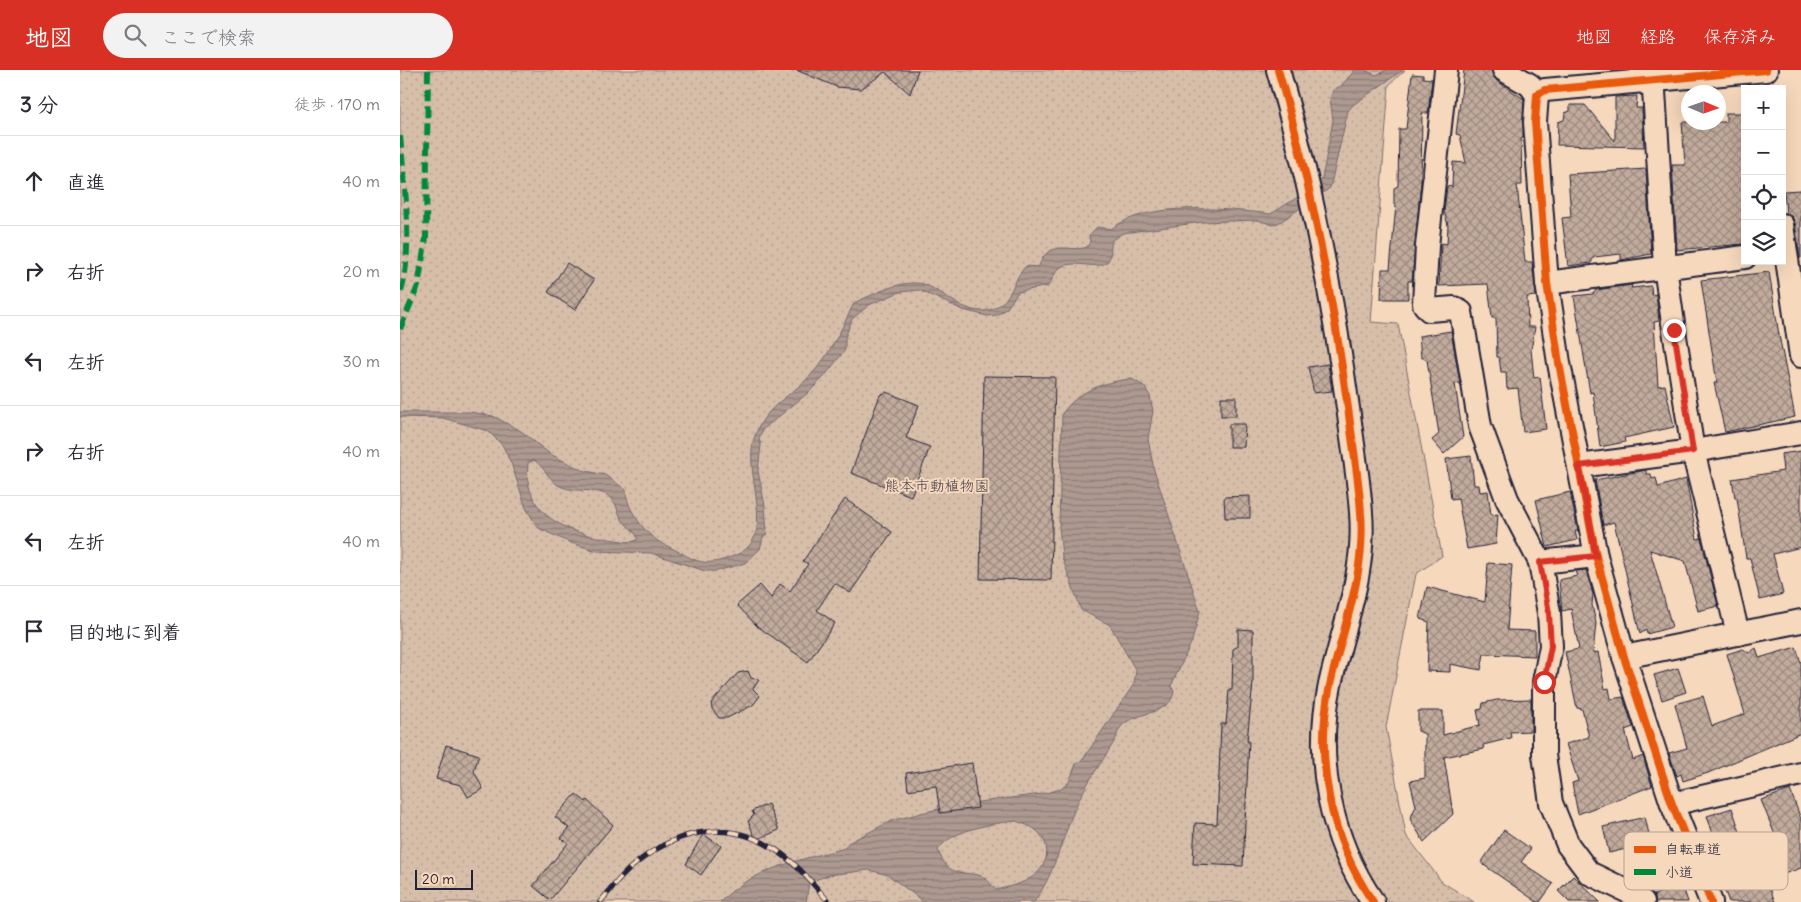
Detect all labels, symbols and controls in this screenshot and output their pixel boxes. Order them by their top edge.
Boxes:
search box [103,13,453,58]
icon: search [121,21,149,49]
text: 地図 [25,22,73,52]
text: ここで検索 [161,25,256,49]
text: 地図 [1576,25,1612,48]
text: 経路 [1640,25,1676,48]
text: 保存済み [1704,25,1776,48]
north arrow [1681,85,1726,130]
map controls [1741,85,1786,265]
button: + [1741,85,1786,130]
text: 3 分 [20,91,58,118]
text: 徒歩 · 170 m [294,94,380,114]
button: − [1741,130,1786,175]
icon: ahead [20,167,48,195]
text: 直進 [67,170,105,194]
text: 40 m [342,171,380,191]
button: locate [1741,175,1786,220]
button: layers [1741,220,1786,265]
icon: right [20,257,48,285]
text: 右折 [67,260,105,284]
text: 20 m [343,261,380,281]
route end [1663,319,1686,342]
icon: left [20,347,48,375]
text: 左折 [67,350,105,374]
text: 30 m [343,351,380,371]
icon: right [20,437,48,465]
text: 右折 [67,440,105,464]
text: 40 m [342,441,380,461]
park label: 熊本市動植物園 [884,476,990,495]
icon: left [20,527,48,555]
text: 左折 [67,530,105,554]
text: 40 m [342,531,380,551]
icon: arrive [20,617,48,645]
text: 目的地に到着 [67,620,181,644]
route start [1533,671,1556,694]
legend [1624,832,1788,890]
text: 自転車道 [1665,840,1721,858]
text: 小道 [1665,863,1693,881]
scale bar [415,867,472,890]
text: 20 m [422,870,455,888]

